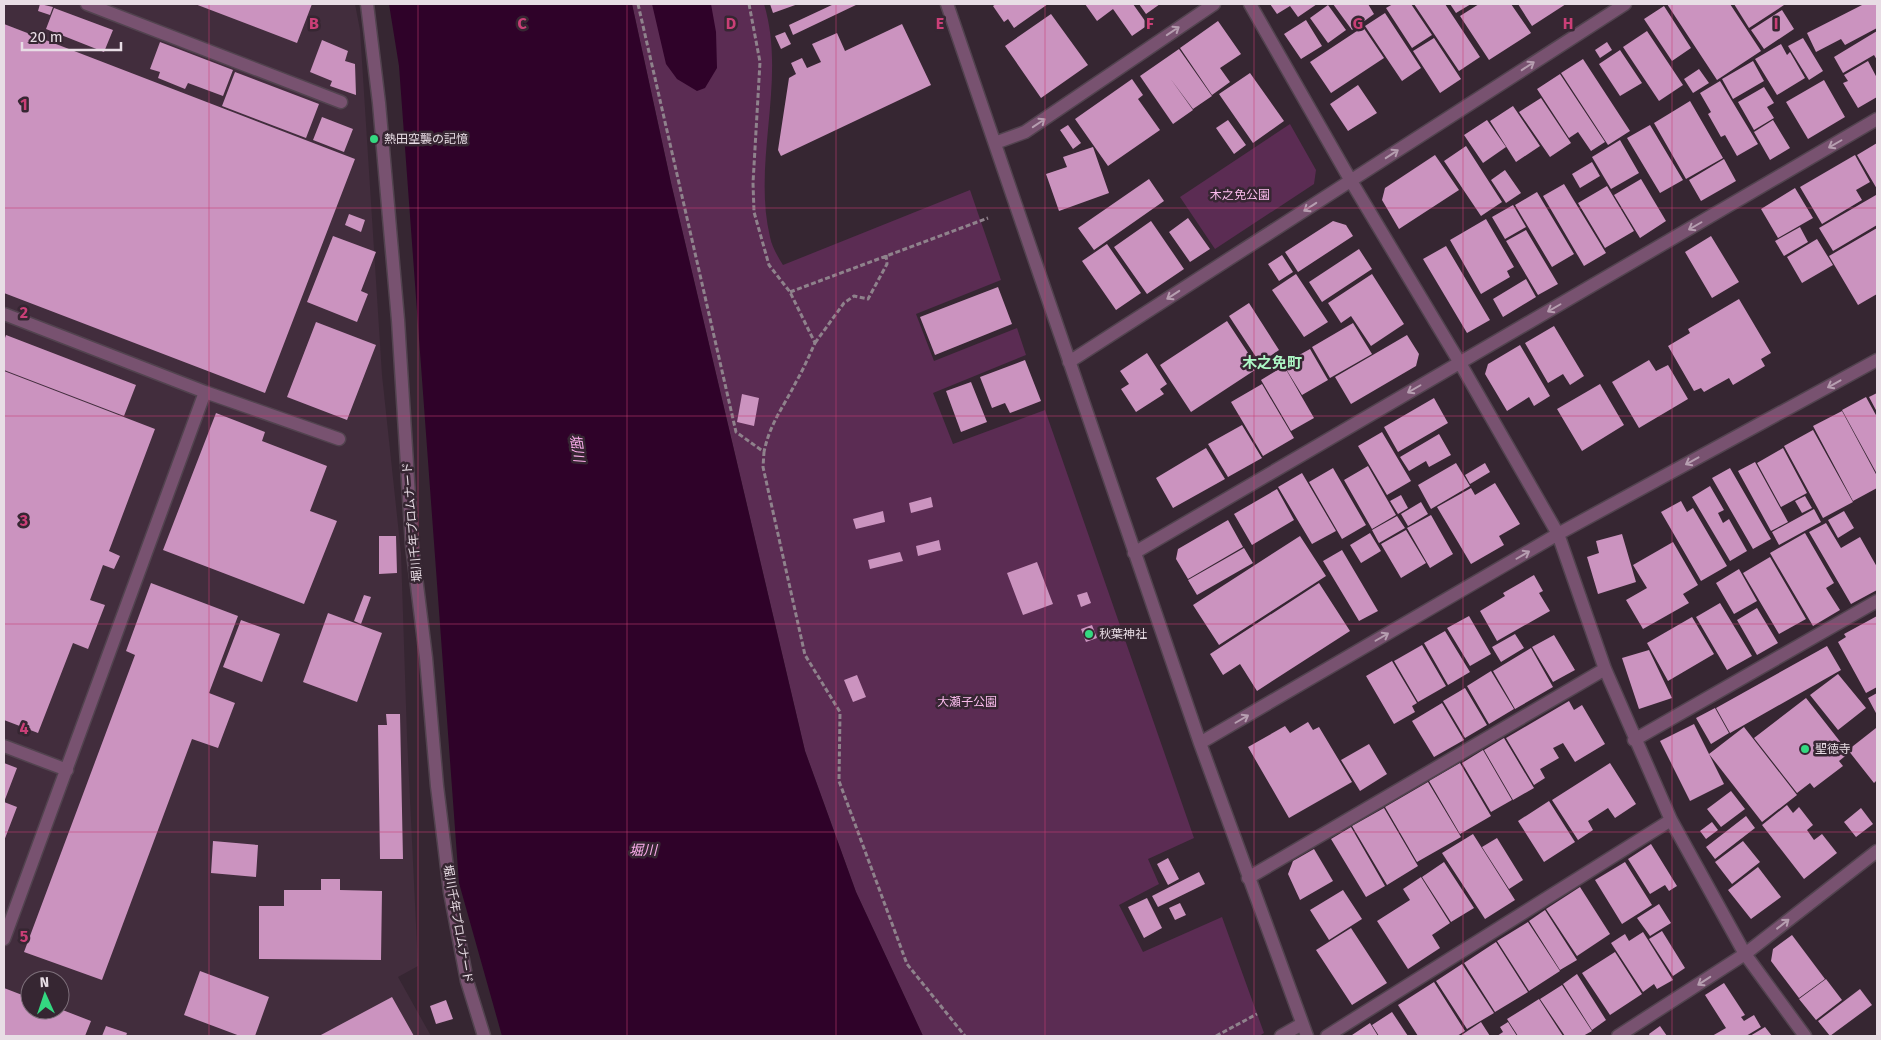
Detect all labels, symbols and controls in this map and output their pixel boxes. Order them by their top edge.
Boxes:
text: B [309,14,319,33]
text: C [517,14,527,33]
text: D [726,14,736,33]
text: E [936,14,944,33]
text: F [1146,14,1154,33]
text: G [1353,14,1363,33]
text: H [1563,14,1573,33]
text: I [1774,14,1778,33]
scale bar [22,20,121,52]
one-way arrow [1166,26,1180,36]
text: 20 m [30,28,63,46]
one-way arrow [1521,61,1535,72]
text: 1 [20,95,28,114]
one-way arrow [1032,118,1046,128]
place label: 熱田空襲の記憶 [384,132,468,146]
marker: 熱田空襲の記憶 [368,133,380,145]
one-way arrow [1829,139,1843,149]
one-way arrow [1384,149,1398,159]
park label: 木之免公園 [1210,188,1270,202]
one-way arrow [1303,202,1317,212]
one-way arrow [1688,221,1702,231]
one-way arrow [1166,290,1180,300]
text: 2 [20,303,28,322]
one-way arrow [1548,303,1562,313]
district label: 木之免町 [1242,354,1302,372]
one-way arrow [1828,379,1842,389]
one-way arrow [1407,385,1421,395]
water label: 堀川 [566,433,588,465]
one-way arrow [1684,456,1699,466]
street label: 堀川千年プロムナード [400,462,424,582]
text: 3 [19,511,28,530]
one-way arrow [1515,549,1529,559]
place label: 秋葉神社 [1099,627,1147,641]
marker: 秋葉神社 [1083,628,1095,640]
one-way arrow [1375,631,1389,641]
park label: 大瀬子公園 [937,695,997,709]
one-way arrow [1234,713,1249,723]
text: 4 [19,719,29,738]
place label: 聖徳寺 [1815,742,1851,756]
marker: 聖徳寺 [1799,743,1811,755]
water label: 堀川 [629,842,659,859]
street label: 堀川千年プロムナード [441,864,475,984]
one-way arrow [1776,919,1789,930]
text: 5 [20,927,29,946]
north arrow [20,970,70,1020]
text: N [39,974,49,991]
one-way arrow [1697,976,1711,986]

